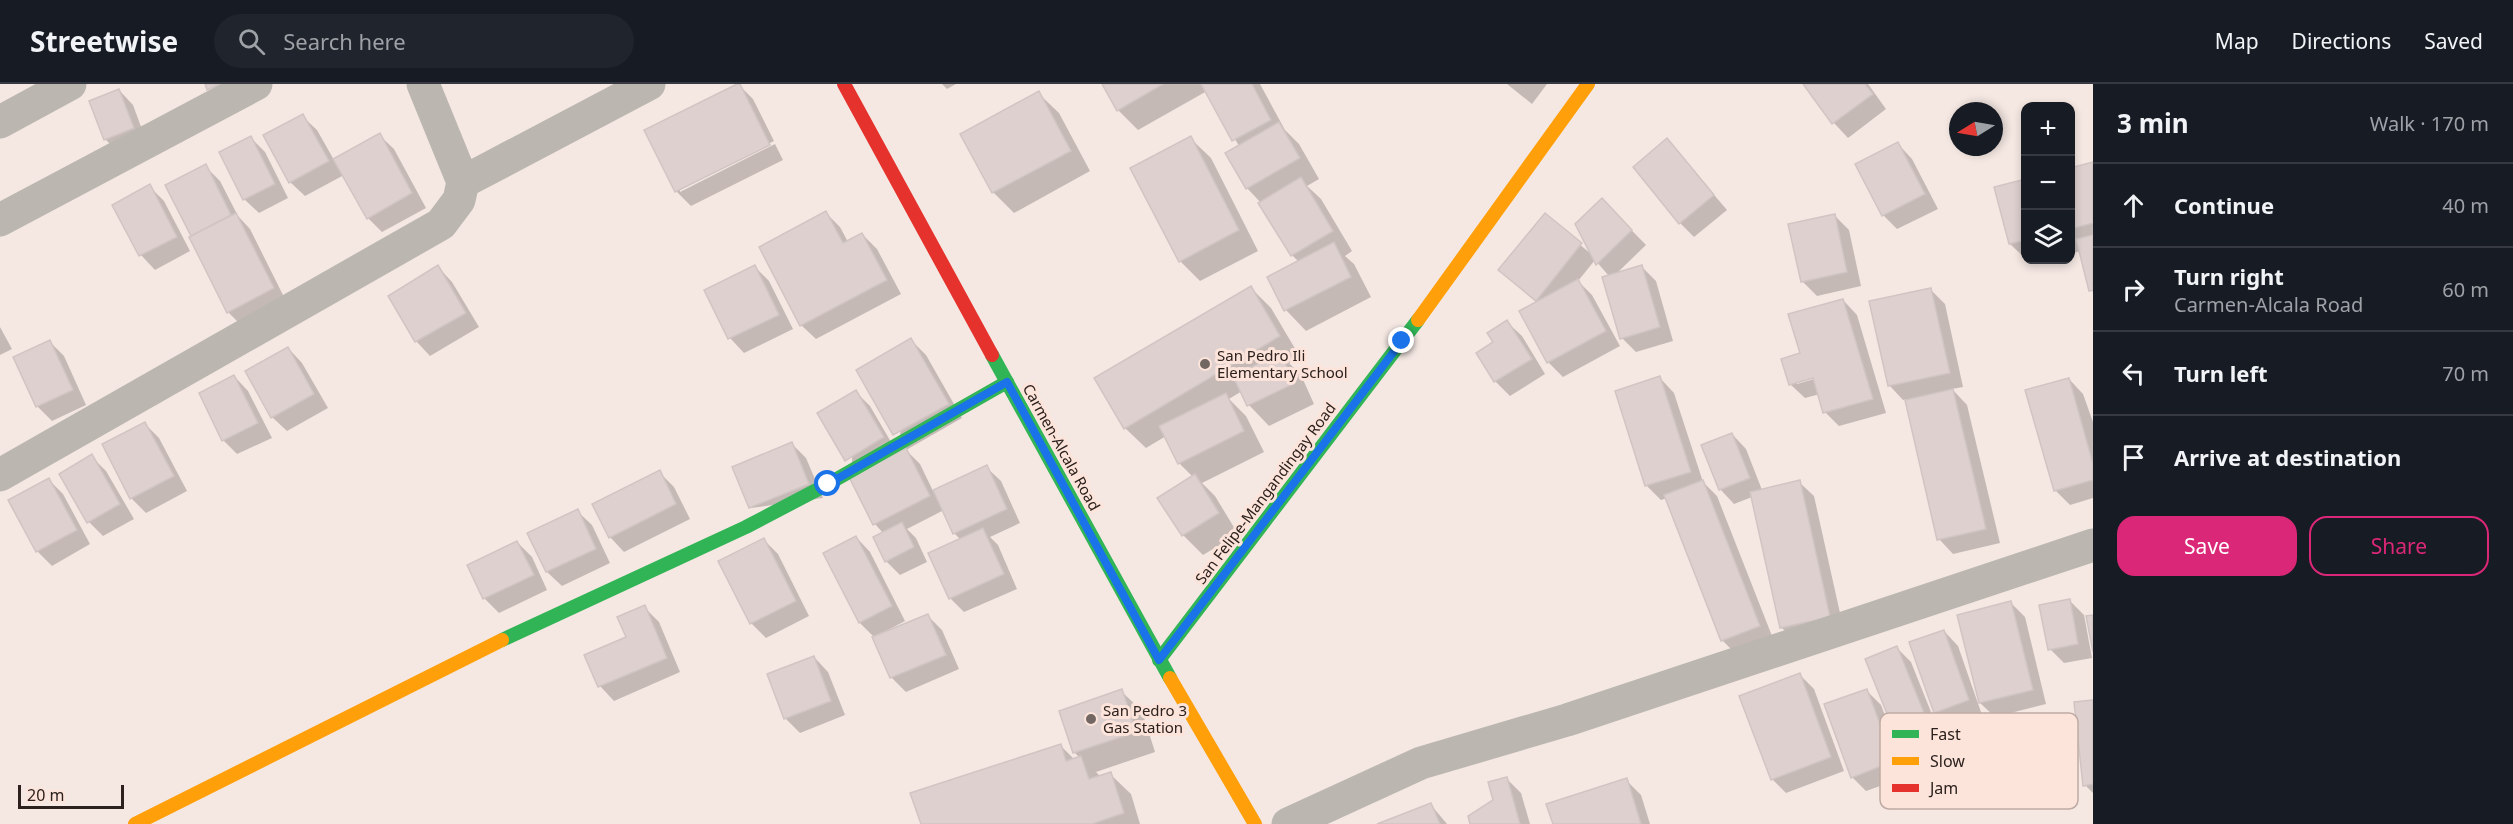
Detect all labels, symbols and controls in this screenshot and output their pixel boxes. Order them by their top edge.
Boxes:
search box [214,14,634,68]
text: Streetwise [30,22,178,60]
icon: search [235,25,268,58]
text: Search here [283,26,406,56]
text: Map [2215,27,2259,55]
text: Directions [2292,27,2391,55]
text: Saved [2424,27,2483,55]
north arrow [1949,102,2003,156]
map controls [2021,102,2075,264]
button: + [2021,102,2075,156]
text: 3 min [2117,105,2189,141]
text: Walk · 170 m [2370,110,2489,137]
button: − [2021,156,2075,210]
icon: ahead [2117,189,2150,222]
text: Continue [2174,190,2274,220]
text: 40 m [2442,192,2489,219]
button: layers [2021,210,2075,264]
text: Turn right [2174,261,2284,291]
icon: right [2117,273,2150,306]
text: 60 m [2442,276,2489,303]
text: Carmen-Alcala Road [2174,291,2363,318]
route end [1388,327,1414,353]
place label: San Pedro Ili Elementary School [1217,345,1348,382]
marker: San Pedro Ili Elementary School [1198,357,1212,371]
icon: left [2117,357,2150,390]
text: Turn left [2174,358,2268,388]
text: 70 m [2442,360,2489,387]
street label: Carmen-Alcala Road [1019,380,1105,514]
street label: San Felipe-Mangandingay Road [1190,398,1340,588]
icon: arrive [2117,441,2150,474]
text: Arrive at destination [2174,442,2401,472]
route start [814,470,840,496]
button: Save [2117,516,2297,576]
button: Share [2309,516,2489,576]
place label: San Pedro 3 Gas Station [1103,700,1187,737]
marker: San Pedro 3 Gas Station [1084,712,1098,726]
legend [1880,713,2078,809]
text: Fast [1930,723,1961,745]
text: Slow [1930,750,1965,772]
text: Jam [1928,777,1958,799]
scale bar [18,782,124,810]
text: 20 m [27,784,64,806]

